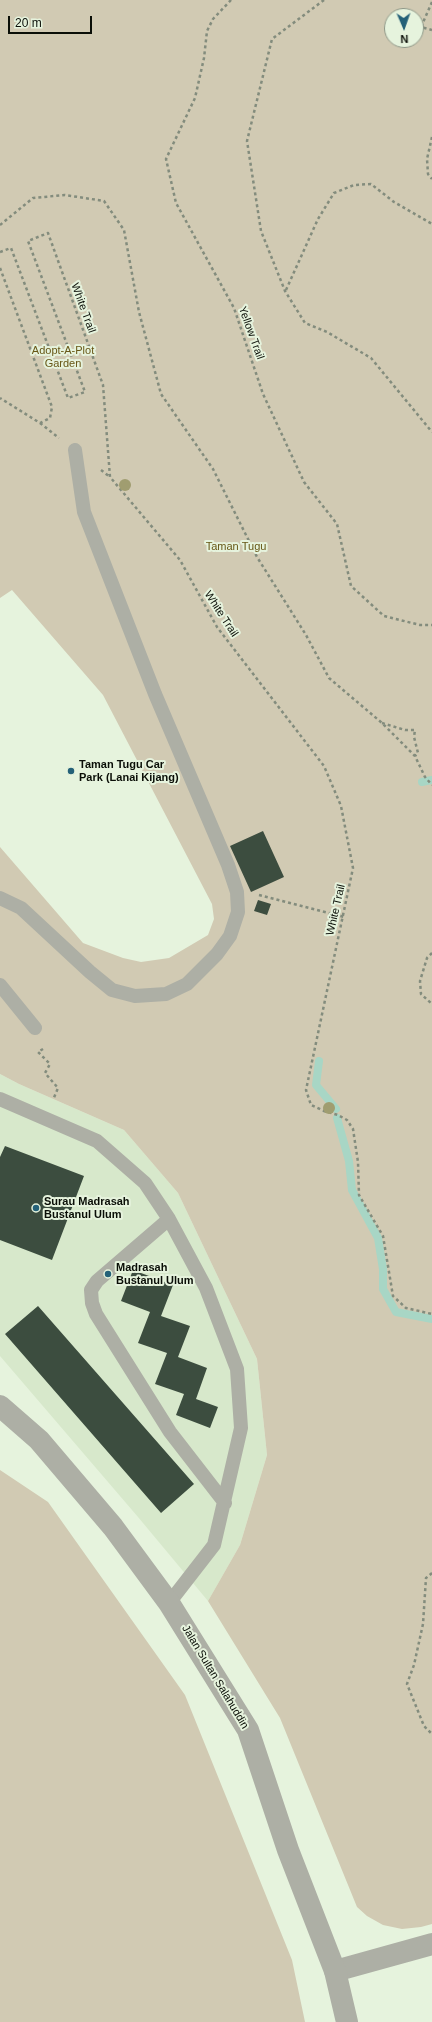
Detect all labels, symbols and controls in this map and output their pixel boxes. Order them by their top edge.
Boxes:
scale bar [10,8,94,34]
north arrow [384,8,424,48]
text: 20 m [15,16,42,30]
text: N [400,33,409,45]
street label: White Trail [68,281,98,335]
street label: Yellow Trail [235,305,267,361]
park label: Adopt-A-Plot Garden [32,344,94,370]
park label: Taman Tugu [206,540,266,554]
street label: White Trail [201,589,241,639]
place label: Taman Tugu Car Park (Lanai Kijang) [79,758,179,784]
marker: Taman Tugu Car Park (Lanai Kijang) [66,766,76,776]
street label: White Trail [324,883,348,937]
place label: Surau Madrasah Bustanul Ulum [44,1195,130,1221]
marker: Surau Madrasah Bustanul Ulum [31,1203,41,1213]
place label: Madrasah Bustanul Ulum [116,1261,194,1287]
marker: Madrasah Bustanul Ulum [103,1269,113,1279]
street label: Jalan Sultan Salahuddin [179,1623,251,1731]

